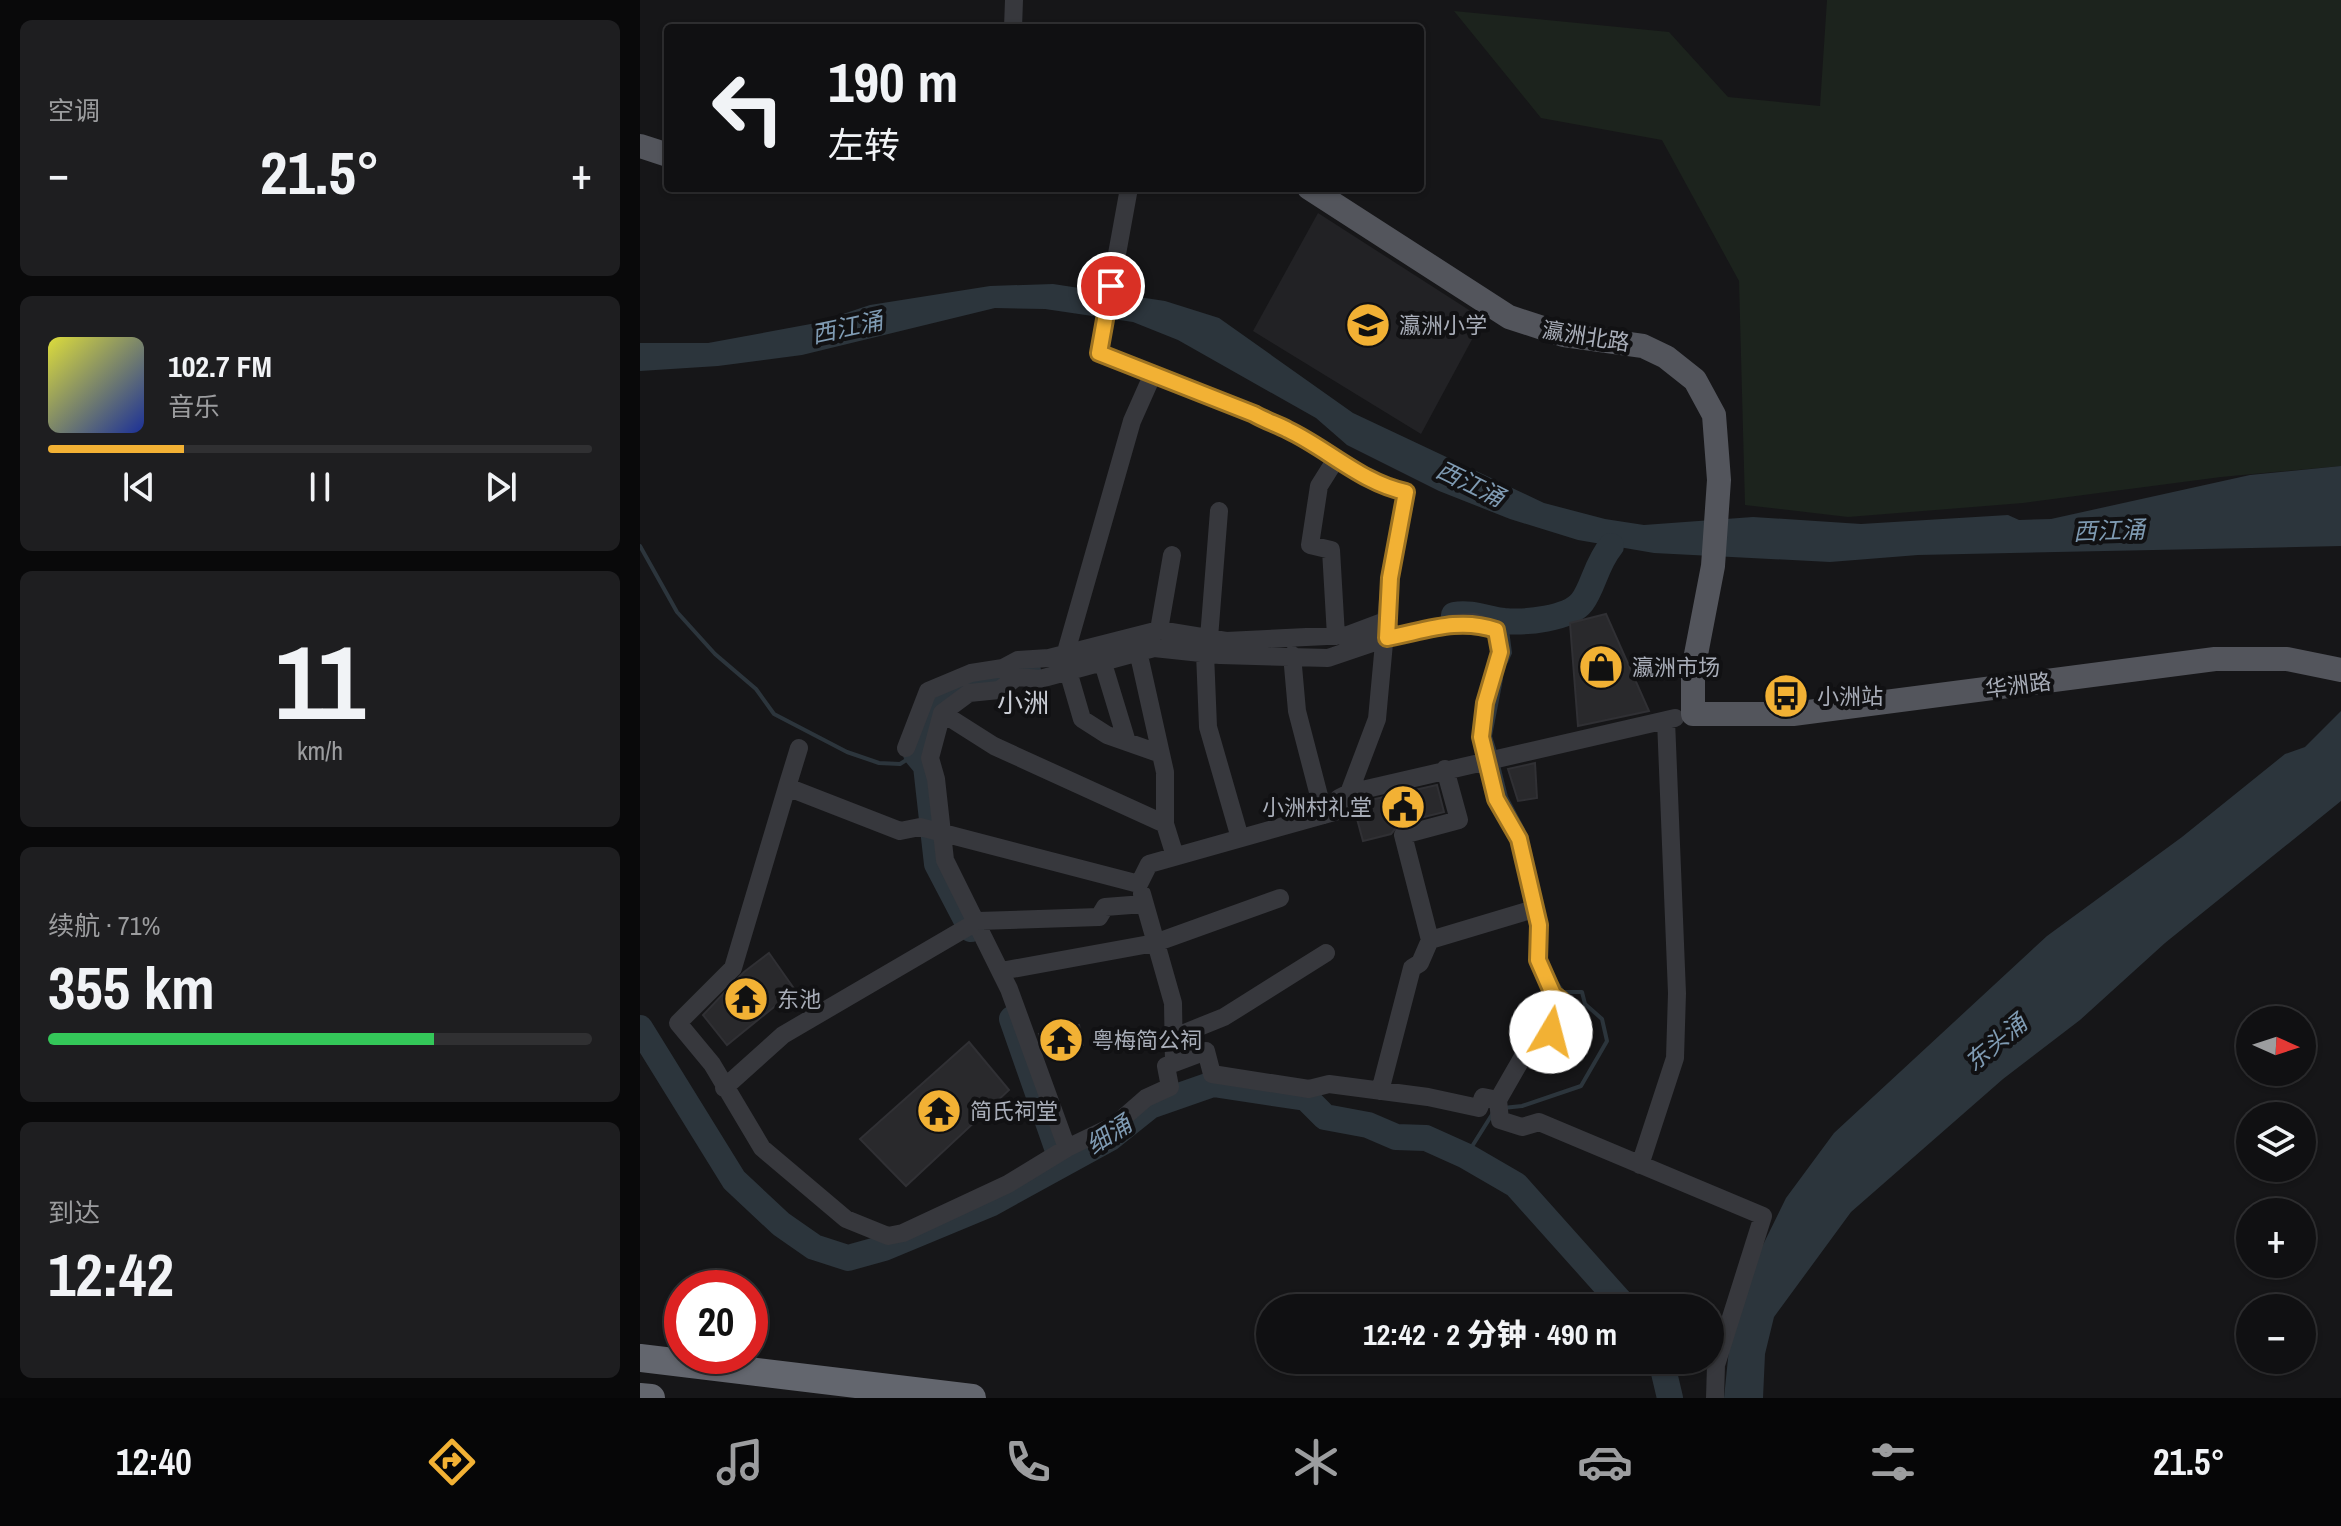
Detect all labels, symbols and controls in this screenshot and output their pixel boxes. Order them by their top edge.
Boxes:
text: 190 m [828,44,958,119]
icon: left [696,56,800,160]
text: 空调 [48,93,100,128]
text: 左转 [828,121,900,169]
text: 21.5° [260,132,380,213]
text: − [48,143,69,203]
text: + [571,143,592,203]
pin [1077,252,1145,320]
icon: arrive [1089,264,1133,308]
school or university icon: 瀛洲小学 [1344,301,1392,349]
water label: 西江涌 [808,303,888,350]
place label: 瀛洲小学 [1399,310,1487,340]
street label: 瀛洲北路 [1540,314,1632,358]
text: 102.7 FM [168,346,272,386]
text: 音乐 [168,389,220,424]
water label: 西江涌 [1431,453,1513,515]
icon: previous [117,465,161,509]
icon: pause [298,465,342,509]
icon: next [479,465,523,509]
water label: 西江涌 [2072,513,2148,547]
text: 11 [275,611,365,751]
shop icon: 瀛洲市场 [1577,643,1625,691]
place label: 瀛洲市场 [1632,652,1720,682]
street label: 华洲路 [1983,666,2053,704]
bus stop icon: 小洲站 [1762,672,1810,720]
place label: 小洲站 [1817,681,1883,711]
district label: 小洲 [997,685,1049,720]
text: km/h [297,733,343,768]
public building icon: 小洲村礼堂 [1379,783,1427,831]
place label: 小洲村礼堂 [1262,792,1372,822]
text: 续航 · 71% [48,908,160,943]
text: 355 km [48,947,215,1028]
temple icon: 东池 [722,975,770,1023]
place label: 东池 [777,984,821,1014]
position arrow [1509,990,1593,1074]
water label: 东头涌 [1957,1005,2036,1078]
north arrow [2236,1006,2316,1086]
map controls [2236,1006,2316,1374]
temple icon: 粤梅简公祠 [1037,1016,1085,1064]
place label: 粤梅简公祠 [1092,1025,1202,1055]
temple icon: 简氏祠堂 [915,1087,963,1135]
place label: 简氏祠堂 [970,1096,1058,1126]
button: layers [2236,1102,2316,1182]
water label: 细涌 [1080,1106,1140,1161]
text: 到达 [48,1195,100,1230]
button: + [2236,1198,2316,1278]
text: 12:42 [48,1234,174,1315]
speed limit sign: 20 [664,1270,768,1374]
button: − [2236,1294,2316,1374]
text: 12:42 · 2 分钟 · 490 m [1363,1314,1617,1354]
icon: directions [424,1434,480,1490]
icon: music [712,1434,768,1490]
icon: phone [1000,1434,1056,1490]
icon: climate [1288,1434,1344,1490]
icon: car [1577,1434,1633,1490]
icon: filters [1865,1434,1921,1490]
text: 12:40 [116,1438,192,1486]
text: 21.5° [2153,1438,2225,1486]

